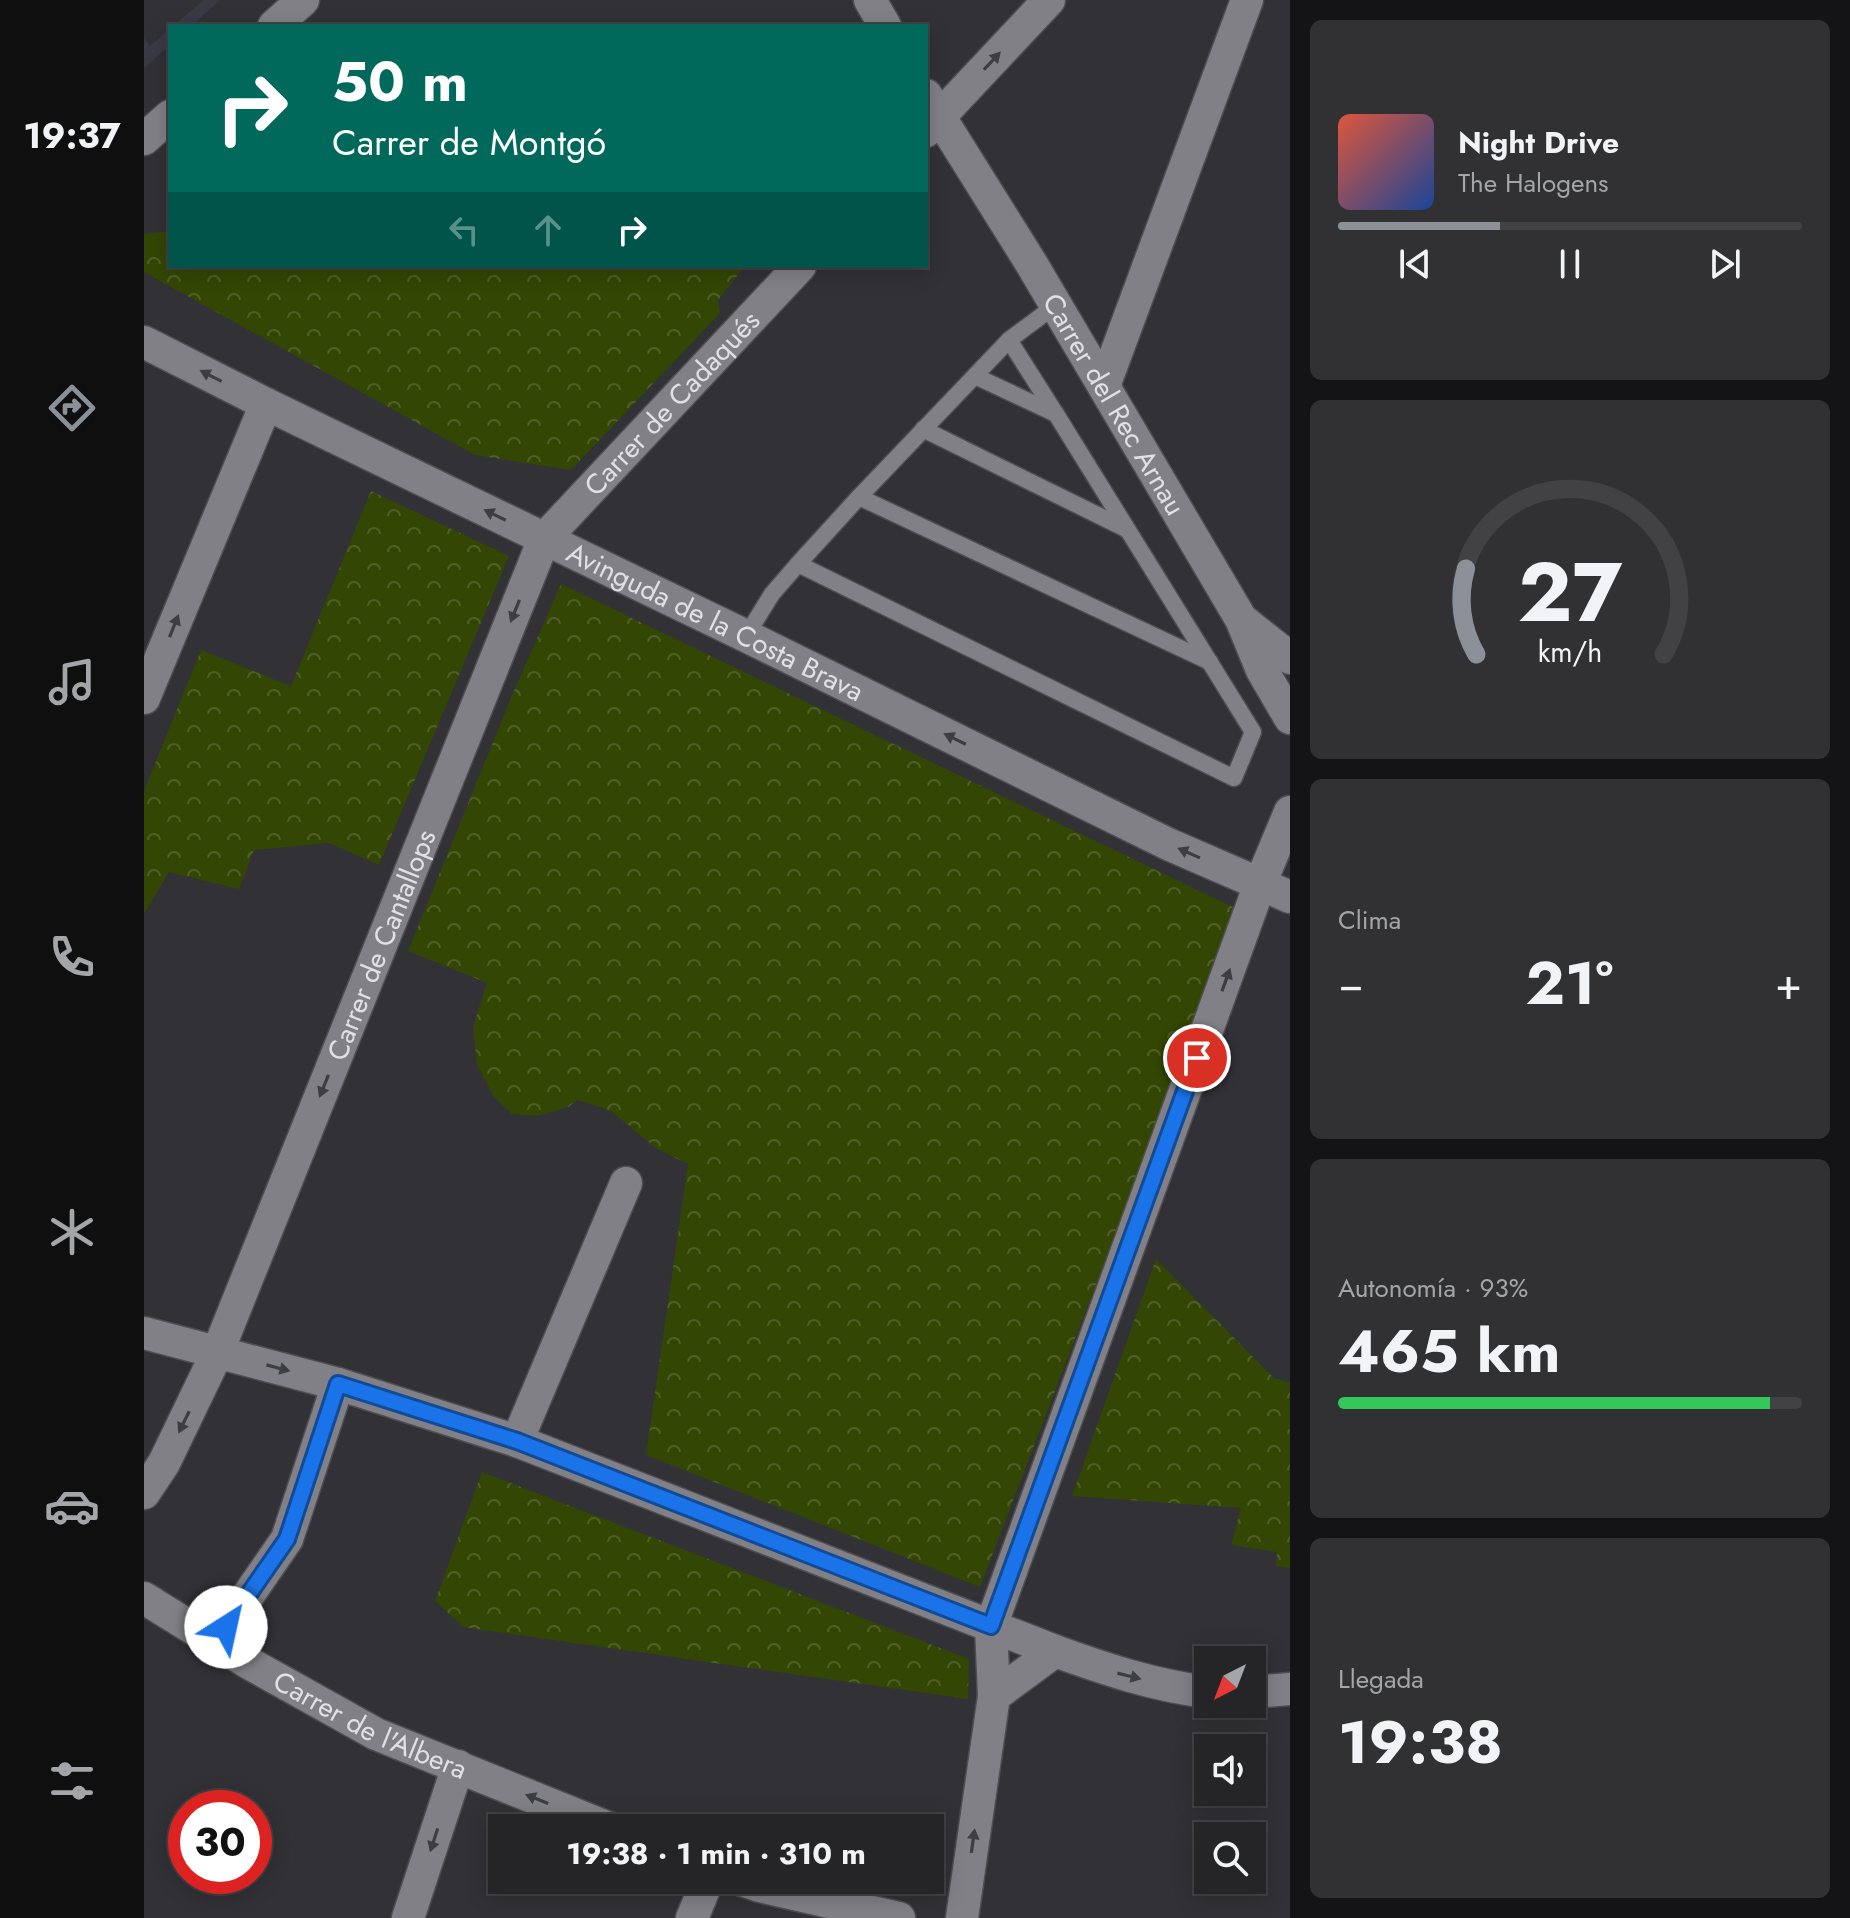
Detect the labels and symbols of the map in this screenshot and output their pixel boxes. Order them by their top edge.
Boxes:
one-way arrow [983,51,1001,70]
street label: Carrer del Rec Arnau [1032,285,1196,523]
street label: Carrer de Cadaqués [575,301,769,505]
one-way arrow [200,370,223,383]
one-way arrow [483,508,507,522]
street label: Avinguda de la Costa Brava [560,532,870,712]
one-way arrow [509,599,522,623]
one-way arrow [167,614,180,638]
one-way arrow [944,732,967,746]
street label: Carrer de Cantallops [317,823,446,1067]
one-way arrow [1177,847,1201,860]
one-way arrow [1220,968,1232,992]
pin [1163,1024,1231,1092]
one-way arrow [317,1074,330,1098]
one-way arrow [267,1362,291,1375]
one-way arrow [177,1410,191,1433]
position arrow [184,1585,268,1669]
north arrow [1194,1646,1266,1718]
street label: Carrer de l'Albera [266,1661,473,1790]
one-way arrow [1117,1670,1142,1683]
speed limit sign: 30 [168,1790,272,1894]
one-way arrow [525,1792,549,1805]
one-way arrow [967,1828,980,1853]
one-way arrow [427,1829,439,1853]

